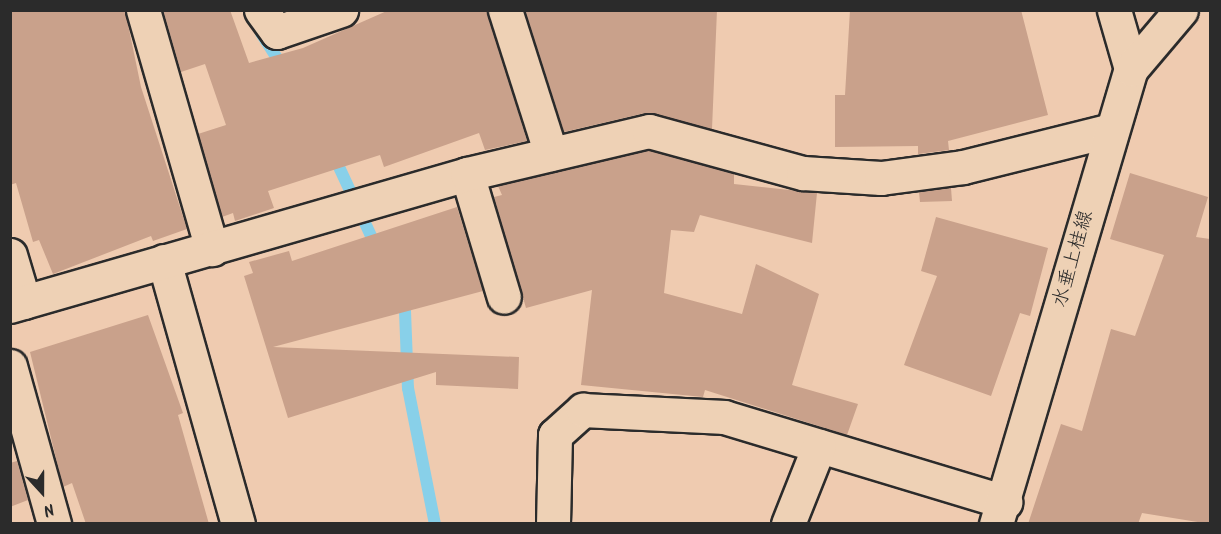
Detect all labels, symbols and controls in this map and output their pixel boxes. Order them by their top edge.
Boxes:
street label: 水垂上桂線 [1049,208,1099,310]
north arrow [12,462,72,522]
text: N [39,496,58,523]

